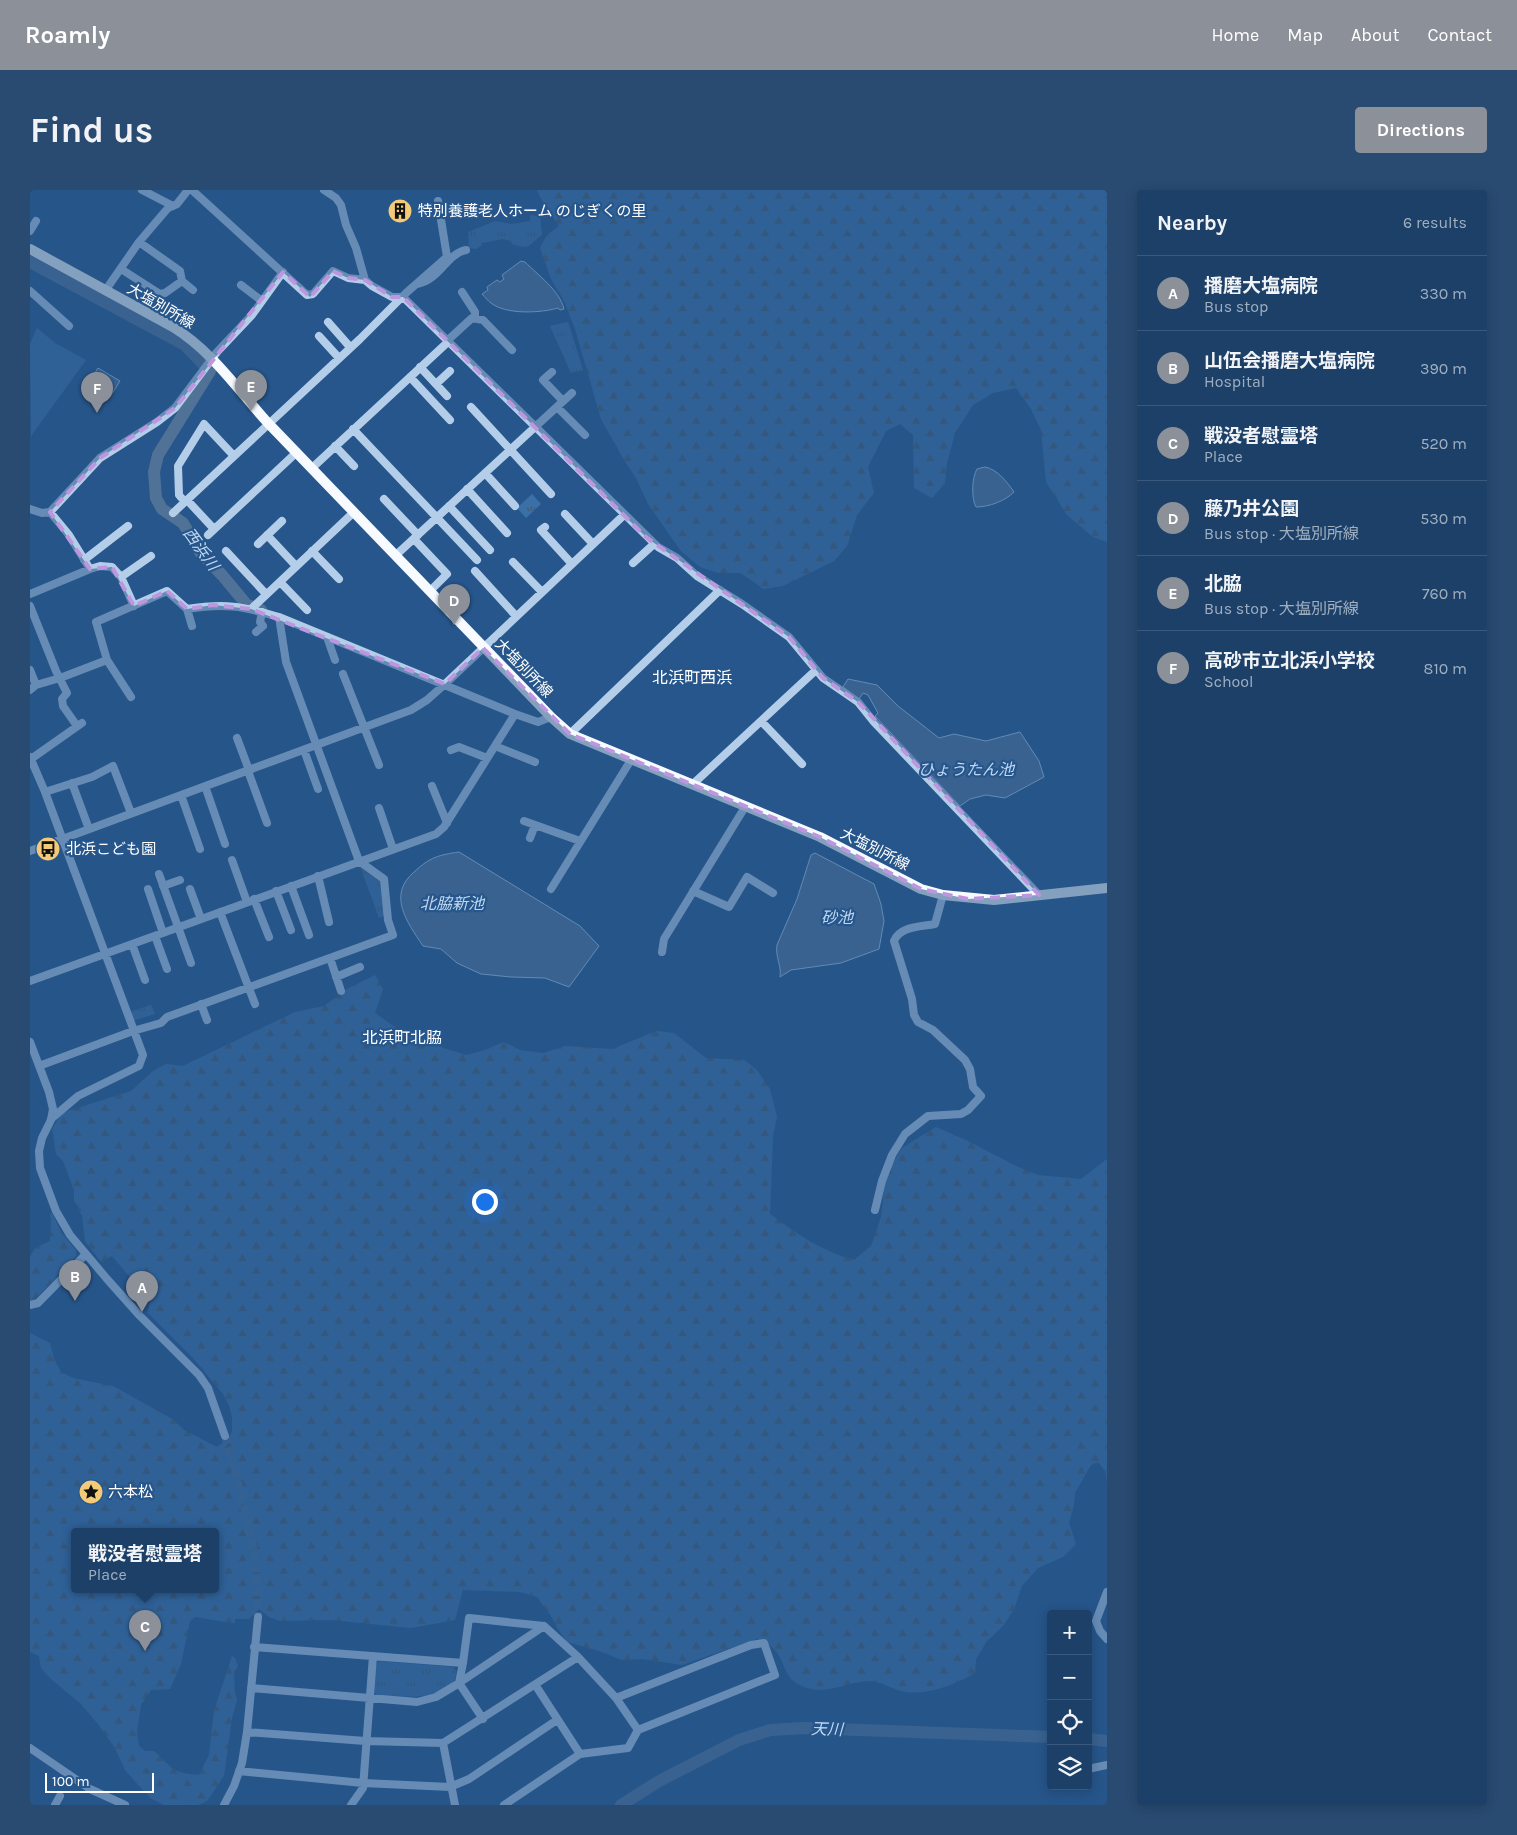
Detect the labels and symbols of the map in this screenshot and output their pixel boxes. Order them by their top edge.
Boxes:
building icon: 特別養護老人ホーム のじぎくの里 [387,198,413,224]
place label: 特別養護老人ホーム のじぎくの里 [418,202,646,220]
street label: 大塩別所線 [124,279,198,333]
pin: E [235,370,267,411]
pin: F [81,372,113,413]
water label: 西浜川 [179,524,224,576]
pin: D [438,584,470,625]
street label: 大塩別所線 [491,635,557,701]
district label: 北浜町西浜 [652,668,732,687]
water label: ひょうたん池 [918,760,1016,779]
street label: 大塩別所線 [837,824,913,874]
bus stop icon: 北浜こども園 [35,836,61,862]
place label: 北浜こども園 [66,840,156,858]
water label: 北脇新池 [420,894,486,913]
water label: 砂池 [821,908,855,927]
district label: 北浜町北脇 [362,1028,442,1047]
your location [472,1189,498,1215]
pin: B [59,1260,91,1301]
pin: A [126,1271,158,1312]
place icon: 六本松 [78,1479,104,1505]
place label: 六本松 [108,1483,153,1501]
pin: C [129,1610,161,1651]
water label: 天川 [811,1719,845,1739]
scale bar [45,1770,154,1793]

